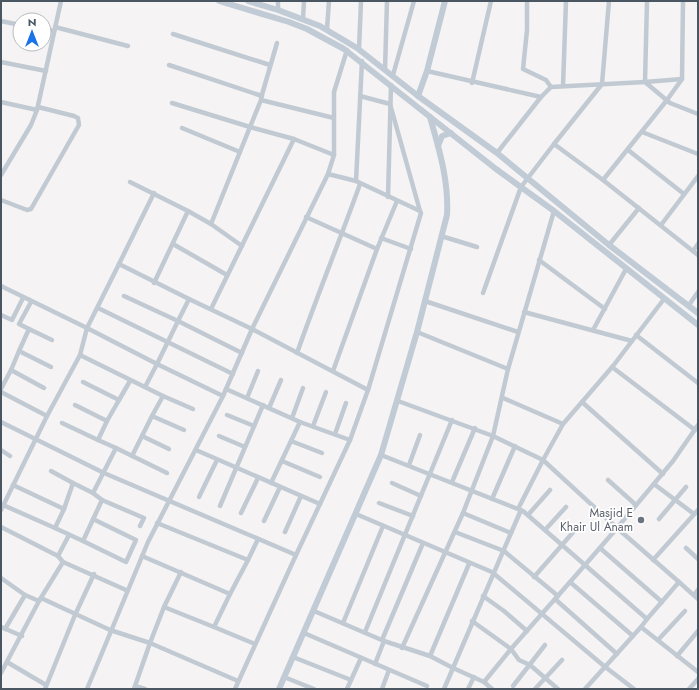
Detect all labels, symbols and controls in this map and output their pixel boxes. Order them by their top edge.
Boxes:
north arrow [12,12,52,52]
text: N [28,14,36,30]
place label: Masjid E Khair Ul Anam [560,504,633,536]
marker: Masjid E Khair Ul Anam [636,515,646,525]

